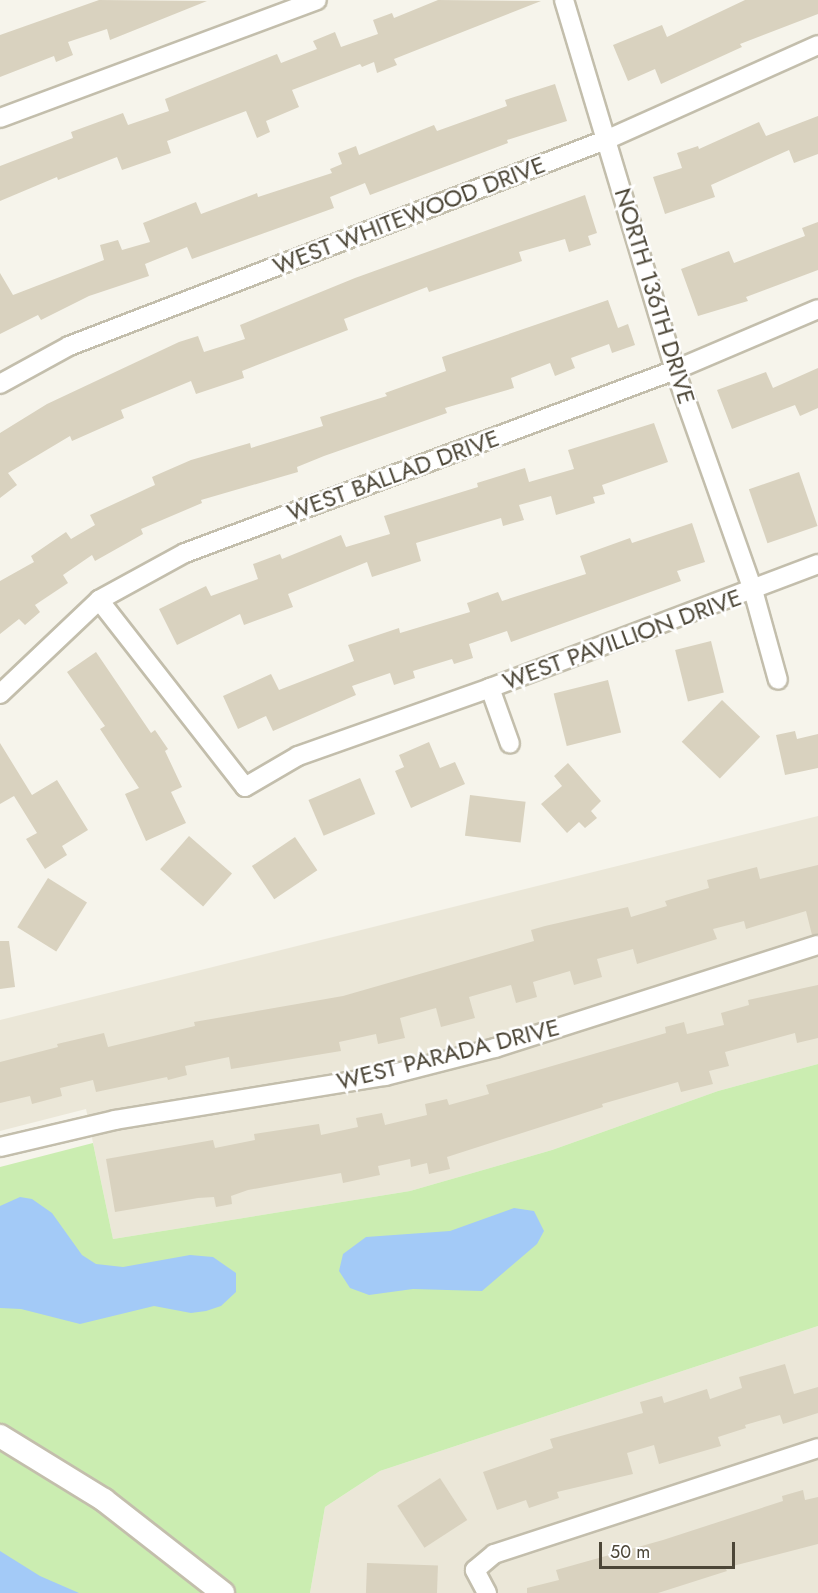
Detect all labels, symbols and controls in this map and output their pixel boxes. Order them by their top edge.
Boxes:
street label: WEST WHITEWOOD DRIVE [269,150,549,280]
street label: NORTH 136TH DRIVE [608,184,702,408]
street label: WEST BALLAD DRIVE [283,423,503,527]
street label: WEST PAVILLION DRIVE [499,582,745,696]
street label: WEST PARADA DRIVE [334,1012,562,1096]
scale bar [602,1530,738,1568]
text: 50 m [610,1539,650,1565]

